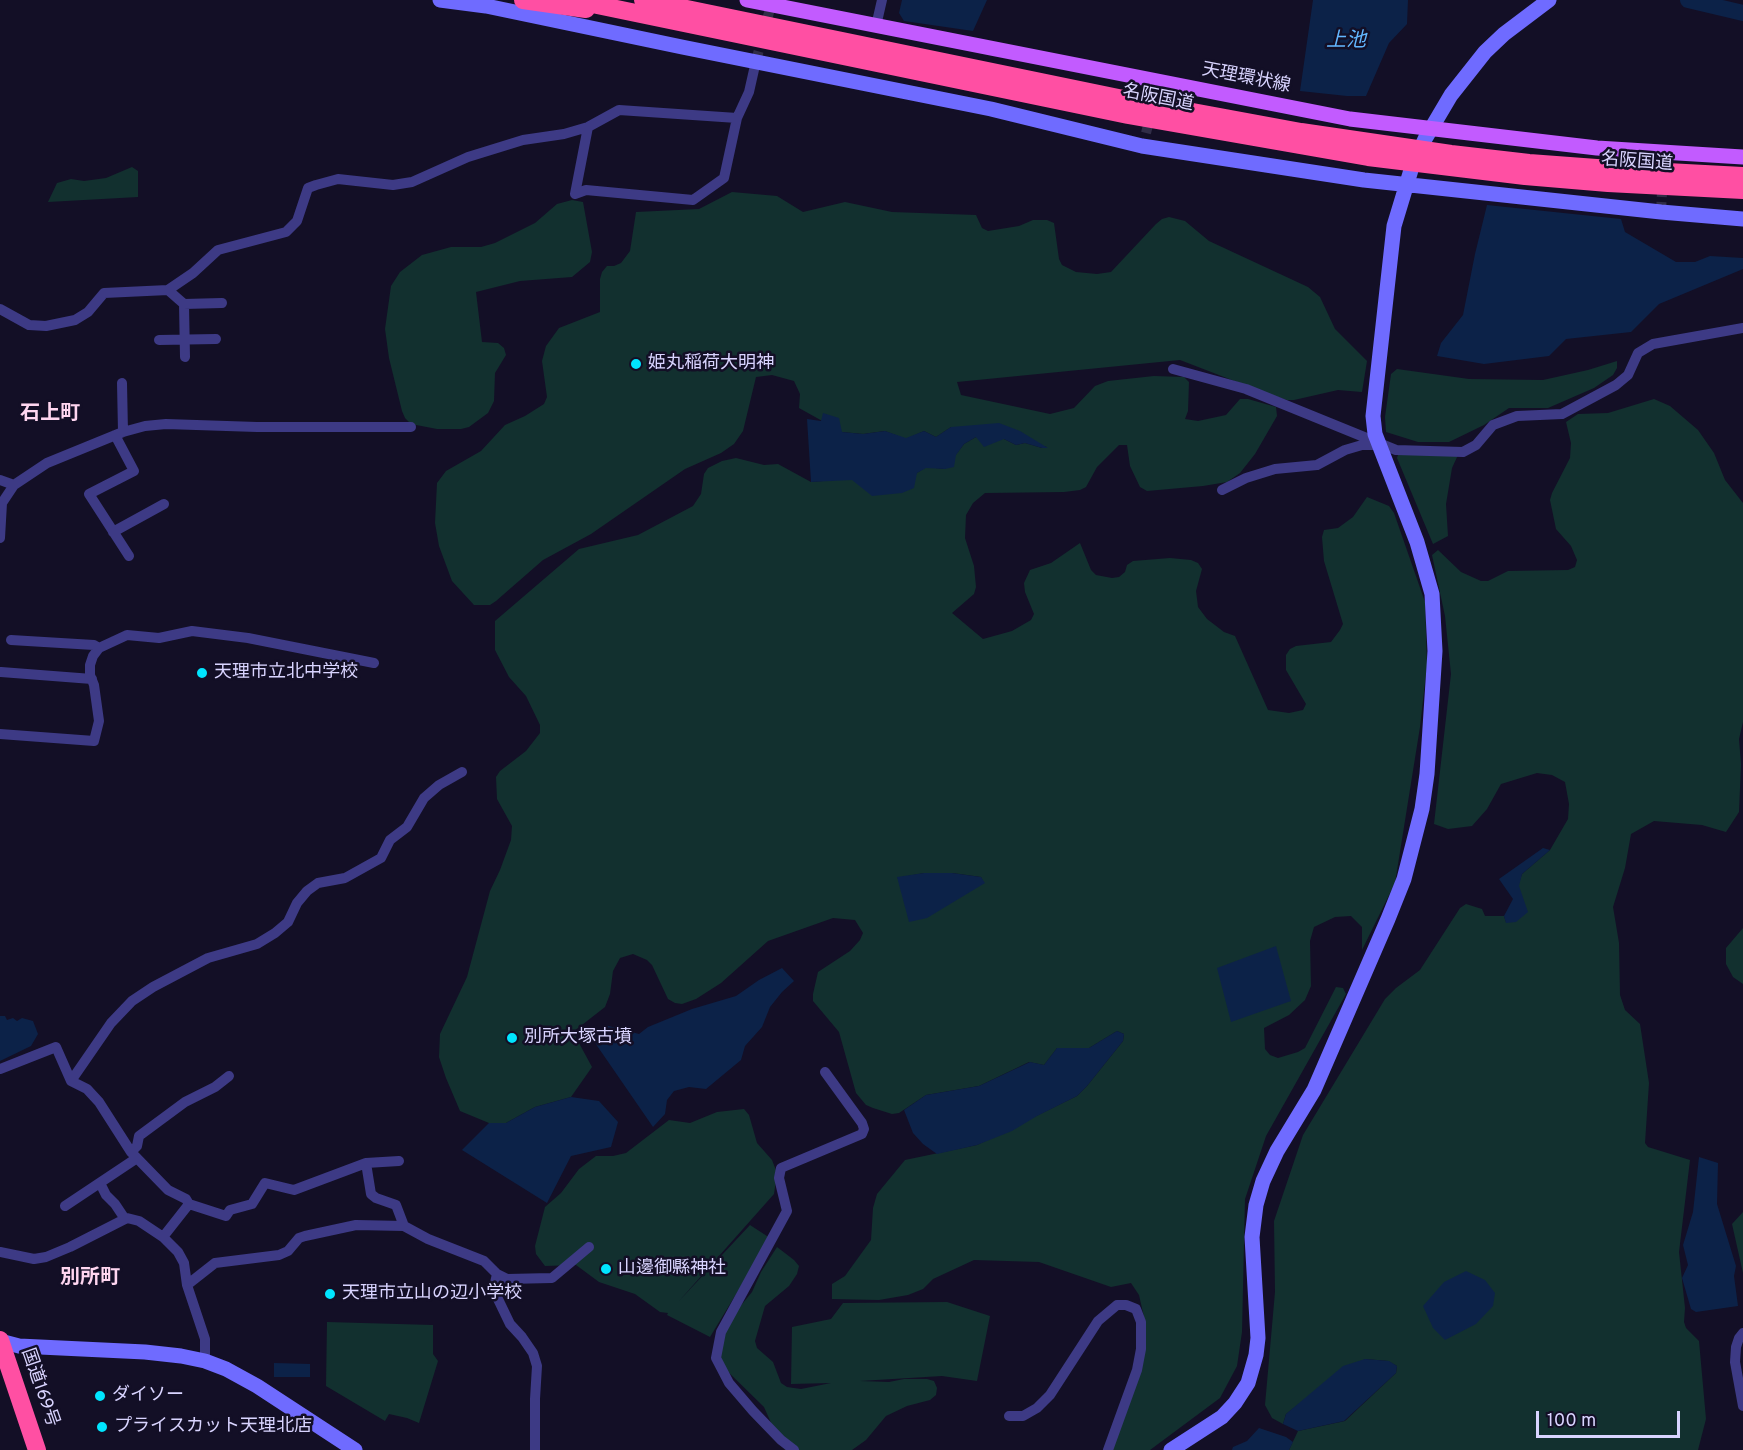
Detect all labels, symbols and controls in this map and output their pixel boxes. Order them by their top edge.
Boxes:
water label: 上池 [1326,30,1366,54]
street label: 天理環状線 [1200,60,1292,98]
street label: 名阪国道 [1121,82,1195,116]
street label: 名阪国道 [1600,150,1674,176]
place label: 姫丸稲荷大明神 [648,353,774,375]
marker: 姫丸稲荷大明神 [629,357,643,371]
district label: 石上町 [20,403,80,427]
place label: 天理市立北中学校 [214,662,358,684]
marker: 天理市立北中学校 [195,666,209,680]
place label: 別所大塚古墳 [524,1027,632,1049]
marker: 別所大塚古墳 [505,1031,519,1045]
place label: 山邊御縣神社 [618,1258,726,1280]
marker: 山邊御縣神社 [599,1262,613,1276]
district label: 別所町 [60,1267,120,1291]
place label: 天理市立山の辺小学校 [342,1283,522,1305]
marker: 天理市立山の辺小学校 [323,1287,337,1301]
street label: 国道169号 [16,1346,62,1430]
place label: ダイソー [112,1385,184,1407]
marker: ダイソー [93,1389,107,1403]
scale bar [1539,1399,1683,1437]
text: 100 m [1547,1410,1596,1433]
place label: プライスカット天理北店 [114,1416,312,1438]
marker: プライスカット天理北店 [95,1420,109,1434]

